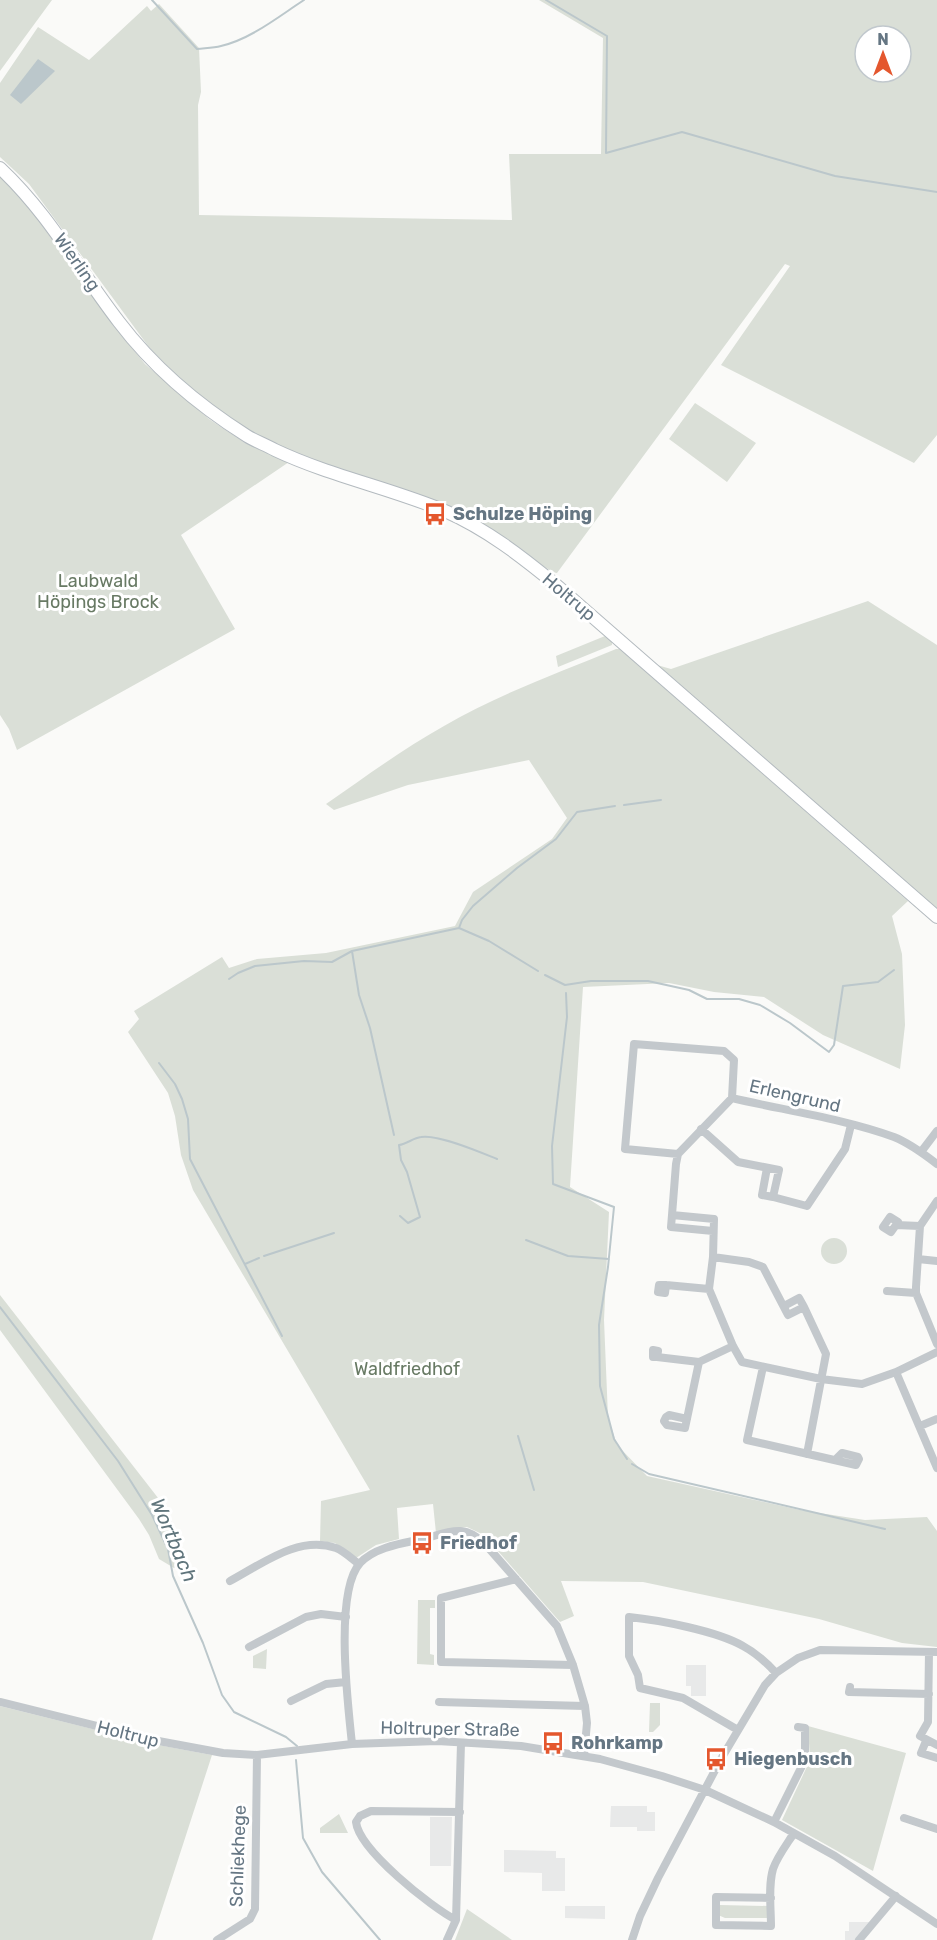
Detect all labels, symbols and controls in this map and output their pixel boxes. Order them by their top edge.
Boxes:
north arrow [853,24,913,84]
text: N [877,30,889,49]
street label: Wierling [49,229,105,295]
bus stop icon: Schulze Höping [422,501,448,527]
place label: Schulze Höping [453,503,592,525]
street label: Holtrup [538,568,600,626]
park label: Laubwald Höpings Brock [37,570,160,613]
street label: Erlengrund [747,1075,843,1117]
park label: Waldfriedhof [354,1358,460,1380]
water label: Wortbach [146,1494,202,1586]
bus stop icon: Friedhof [409,1530,435,1556]
place label: Friedhof [440,1532,517,1554]
street label: Holtrup [95,1716,161,1752]
street label: Holtruper Straße [380,1717,520,1741]
bus stop icon: Rohrkamp [540,1730,566,1756]
place label: Rohrkamp [571,1732,663,1754]
bus stop icon: Hiegenbusch [703,1746,729,1772]
place label: Hiegenbusch [734,1748,852,1770]
street label: Schliekhege [225,1805,251,1907]

